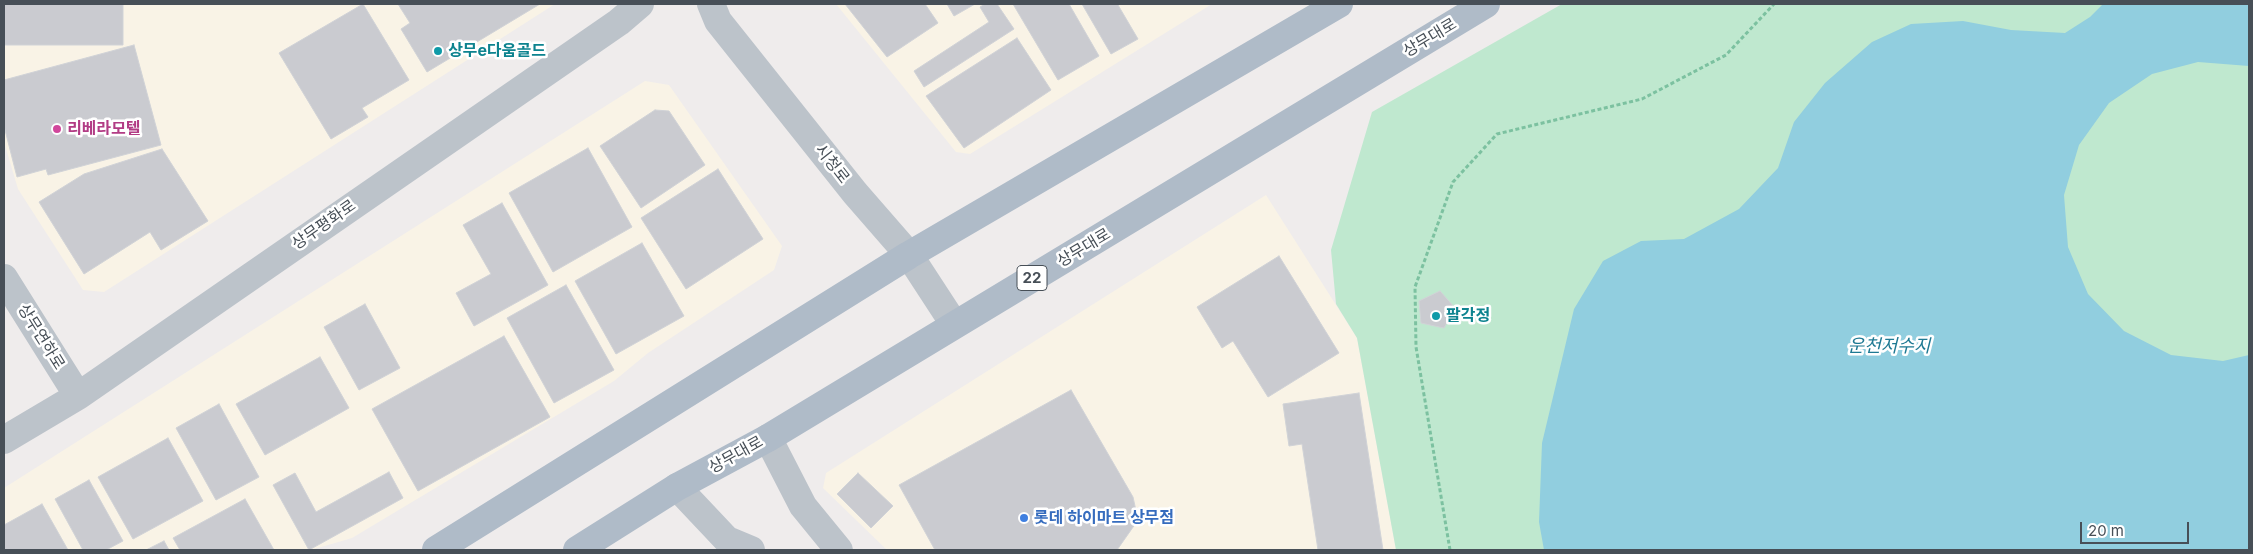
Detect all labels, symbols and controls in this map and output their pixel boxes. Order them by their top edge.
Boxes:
street label: 상무대로 [1400,15,1460,61]
place label: 상무e다움골드 [448,41,546,61]
marker: 상무e다움골드 [432,45,444,57]
place label: 리베라모텔 [67,119,141,139]
marker: 리베라모텔 [51,123,63,135]
street label: 시청로 [811,141,853,187]
street label: 상무평화로 [288,196,360,254]
street label: 상무대로 [1054,225,1114,271]
road number: 22 [1017,266,1047,290]
street label: 상무연하로 [13,301,69,373]
place label: 팔각정 [1446,306,1490,326]
marker: 팔각정 [1430,310,1442,322]
water label: 운천저수지 [1848,336,1930,358]
street label: 상무대로 [706,432,766,478]
place label: 롯데 하이마트 상무점 [1034,508,1174,528]
marker: 롯데 하이마트 상무점 [1018,512,1030,524]
scale bar [2083,512,2192,544]
text: 20 m [2088,521,2124,540]

